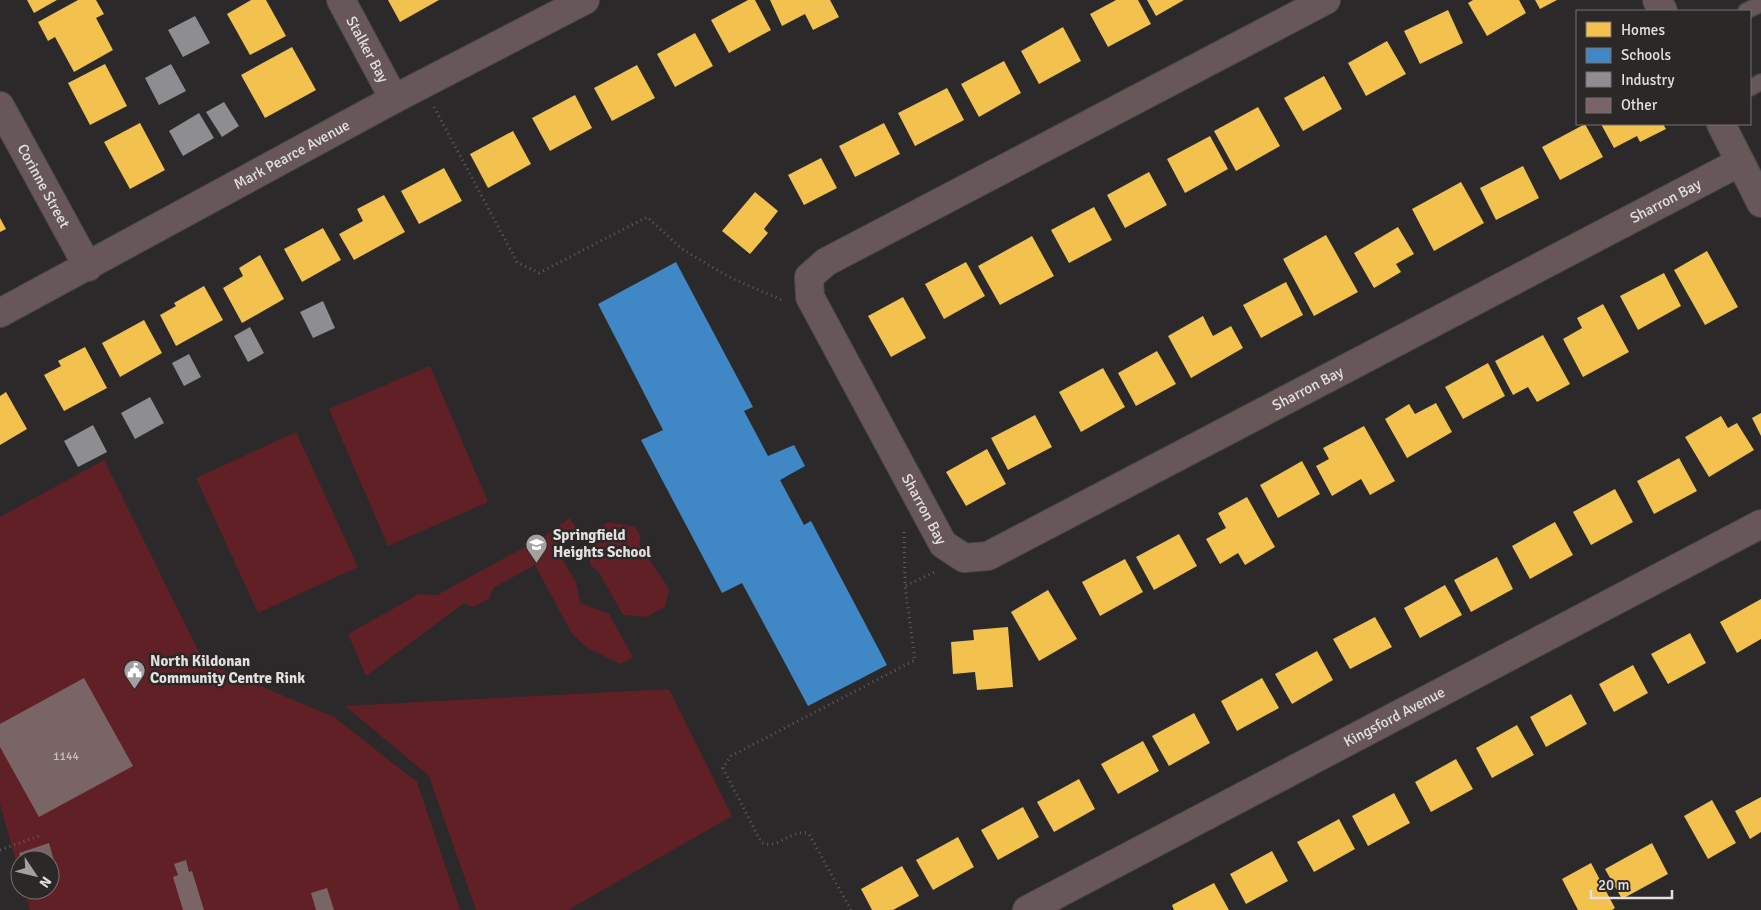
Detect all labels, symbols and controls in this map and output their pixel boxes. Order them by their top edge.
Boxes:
legend [1576,10,1751,125]
street label: Stalker Bay [342,13,393,86]
text: Homes [1621,21,1665,39]
text: Schools [1621,46,1672,64]
text: Industry [1621,71,1674,89]
text: Other [1621,96,1658,114]
street label: Mark Pearce Avenue [231,116,353,193]
street label: Corinne Street [13,141,74,231]
street label: Sharron Bay [1627,175,1704,227]
street label: Sharron Bay [1269,362,1346,414]
street label: Sharron Bay [898,471,951,548]
place label: Springfield Heights School [553,526,651,561]
school or university icon: Springfield Heights School [525,532,549,563]
place label: North Kildonan Community Centre Rink [150,652,305,687]
public building icon: North Kildonan Community Centre Rink [122,658,146,689]
street label: Kingsford Avenue [1341,683,1448,751]
house number: 1144 [53,749,79,764]
north arrow [10,850,60,900]
scale bar [1591,868,1672,900]
text: N [35,873,55,891]
text: 20 m [1598,876,1629,894]

